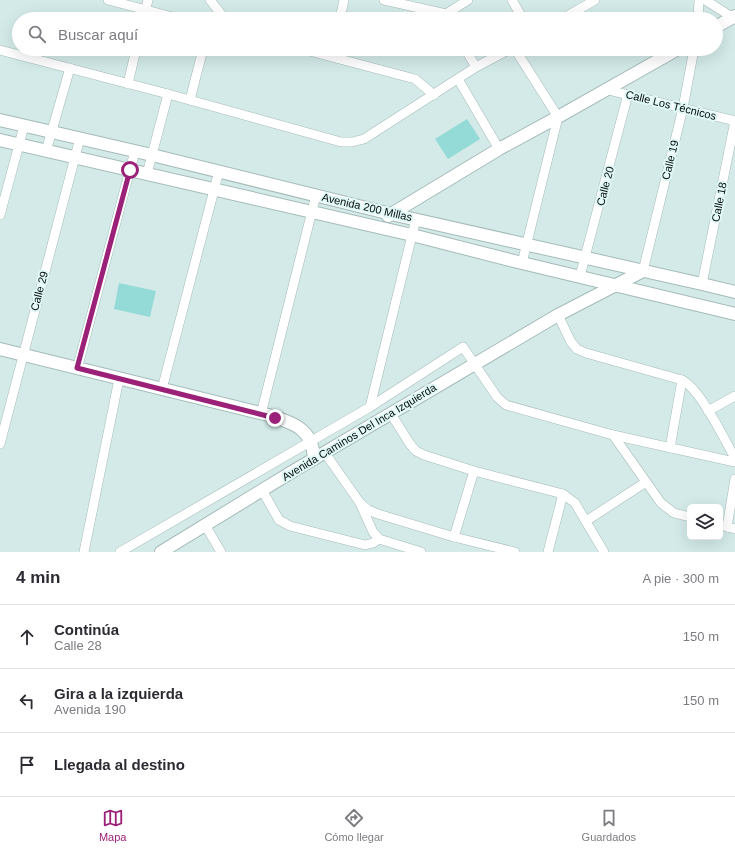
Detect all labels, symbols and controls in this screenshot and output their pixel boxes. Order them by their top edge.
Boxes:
search box [12,12,723,56]
icon: search [26,23,48,45]
text: Buscar aquí [58,26,138,43]
street label: Calle Los Técnicos [625,88,718,122]
street label: Calle 19 [659,139,681,181]
route start [121,161,139,179]
street label: Calle 20 [594,165,616,207]
street label: Calle 18 [709,181,729,223]
street label: Avenida 200 Millas [321,191,414,223]
street label: Calle 29 [28,270,50,312]
street label: Avenida Caminos Del Inca Izquierda [280,381,439,483]
route end [266,409,284,427]
map controls [687,504,723,540]
button: layers [687,504,723,540]
text: 4 min [16,568,60,587]
text: A pie · 300 m [642,571,719,586]
text: Continúa [54,621,119,638]
icon: ahead [16,626,38,648]
text: 150 m [683,629,719,644]
text: Calle 28 [54,638,102,653]
text: Gira a la izquierda [54,685,183,702]
icon: left [16,690,38,712]
text: 150 m [683,693,719,708]
text: Avenida 190 [54,702,126,717]
icon: arrive [16,754,38,776]
text: Llegada al destino [54,756,185,773]
tab: Mapa [99,807,126,843]
tab: Cómo llegar [324,807,384,843]
tab: Guardados [582,807,636,843]

